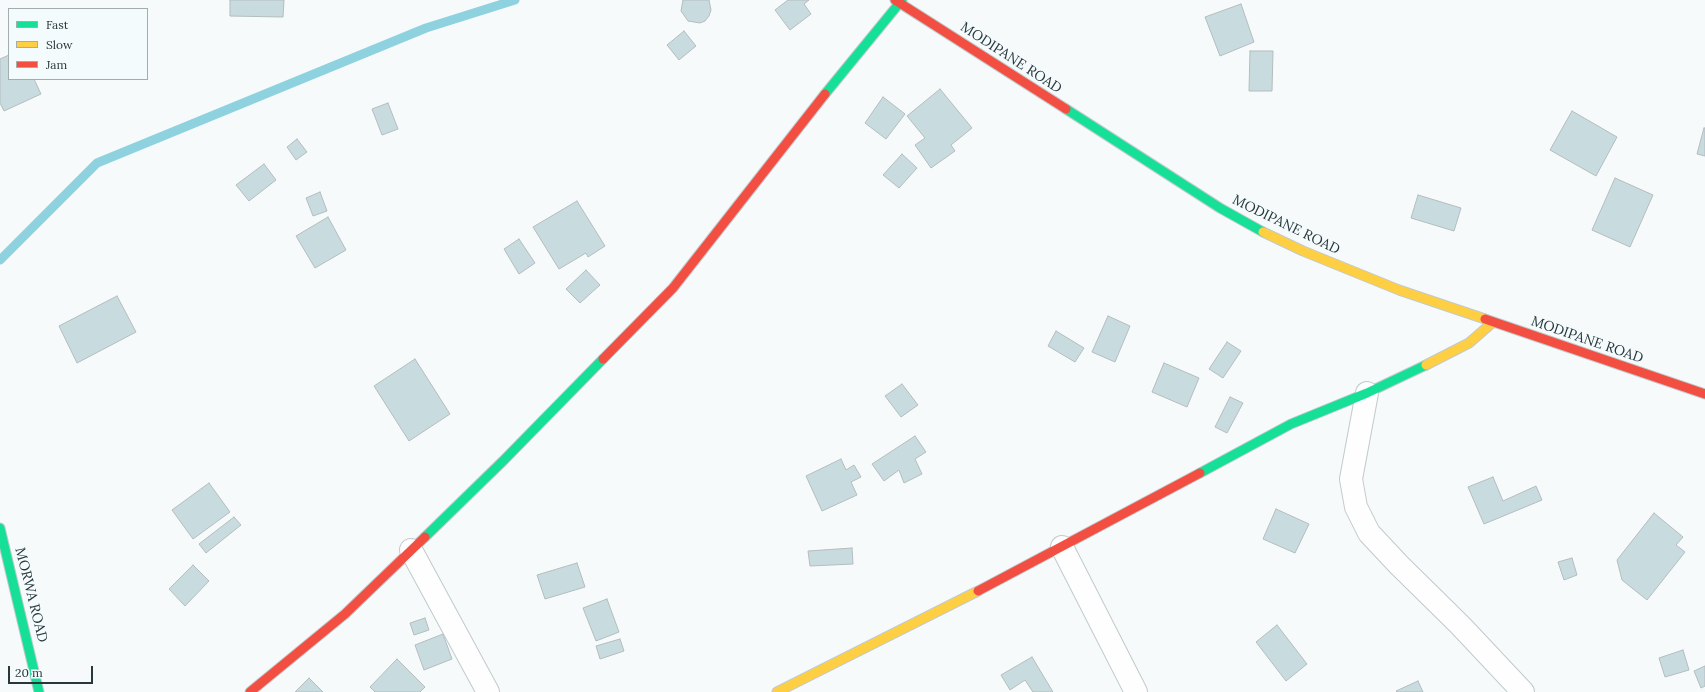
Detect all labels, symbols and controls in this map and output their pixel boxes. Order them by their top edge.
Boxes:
legend [8,8,148,80]
text: Fast [46,17,69,32]
street label: MODIPANE ROAD [957,19,1065,97]
text: Slow [46,37,73,52]
text: Jam [46,57,67,72]
street label: MODIPANE ROAD [1230,192,1342,258]
street label: MODIPANE ROAD [1529,313,1645,367]
street label: MORWA ROAD [11,546,51,644]
scale bar [10,658,95,684]
text: 20 m [15,665,43,680]

